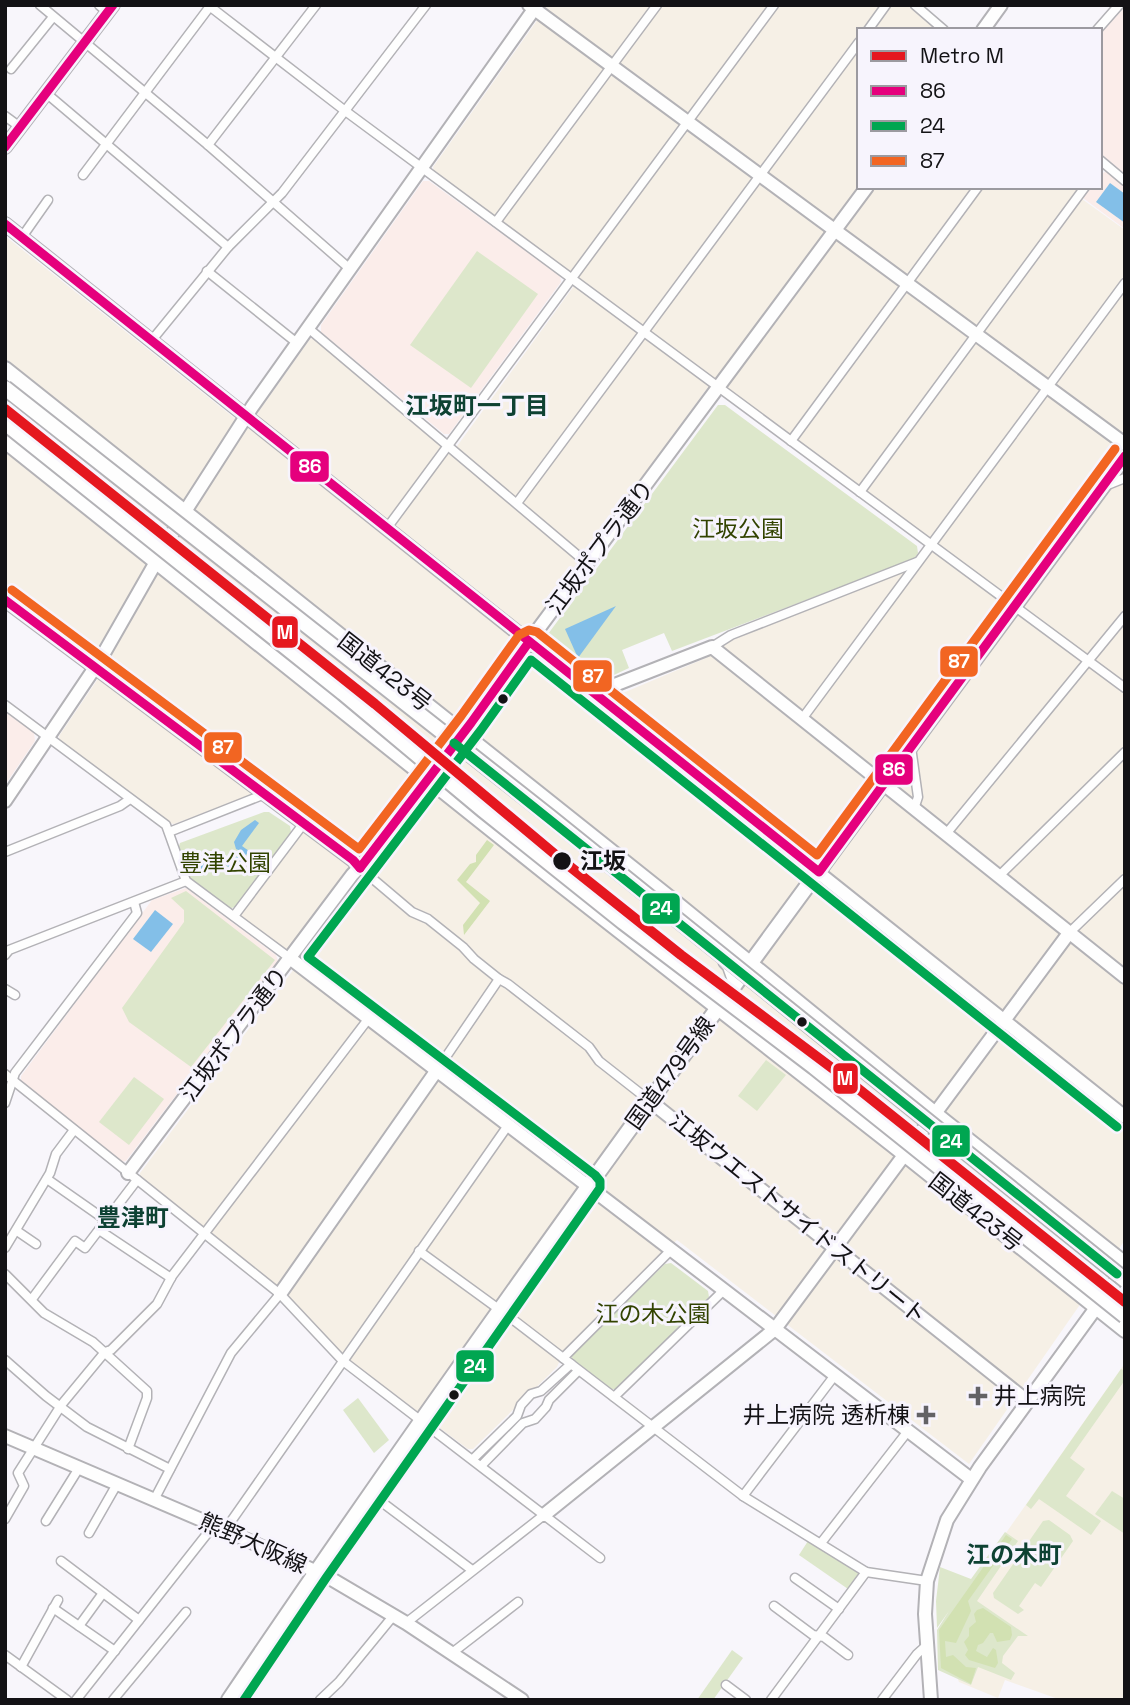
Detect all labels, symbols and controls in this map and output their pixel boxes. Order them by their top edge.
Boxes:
legend [857,28,1102,189]
text: Metro M [920,42,1004,69]
text: 86 [920,77,946,104]
text: 24 [920,112,945,139]
text: 87 [920,147,945,174]
district label: 江坂町一丁目 [405,390,549,421]
line badge: 86 [289,450,330,483]
text: 86 [298,454,322,479]
street label: 江坂ポプラ通り [540,474,660,620]
park label: 江坂公園 [692,514,784,544]
line badge: M [271,615,299,649]
text: M [277,620,293,645]
street label: 国道423号 [332,626,438,718]
line badge: 87 [939,645,979,678]
text: 87 [948,649,970,674]
line badge: 87 [572,659,613,693]
text: 87 [582,664,604,689]
unlabelled marker [496,692,510,706]
line badge: 87 [203,731,243,764]
text: 87 [212,735,234,760]
line badge: 86 [874,753,914,786]
text: 86 [882,757,906,782]
place label: 江坂 [580,846,626,876]
park label: 豊津公園 [179,848,271,878]
marker: 江坂 [551,850,573,872]
line badge: 24 [641,892,681,925]
text: 24 [649,896,673,921]
street label: 江坂ポプラ通り [174,961,294,1107]
street label: 国道479号線 [619,1011,721,1135]
unlabelled marker [795,1015,809,1029]
line badge: M [832,1062,859,1095]
text: M [837,1066,853,1091]
street label: 江坂ウエストサイドストリート [663,1105,933,1331]
line badge: 24 [931,1124,971,1158]
text: 24 [939,1129,963,1154]
street label: 国道423号 [923,1166,1029,1258]
district label: 豊津町 [97,1202,169,1233]
park label: 江の木公園 [596,1299,711,1329]
line badge: 24 [455,1349,495,1383]
text: 24 [463,1354,487,1379]
place label: 井上病院 [994,1381,1086,1411]
marker: 井上病院 [968,1386,988,1406]
unlabelled marker [447,1388,461,1402]
place label: 井上病院 透析棟 [743,1400,910,1430]
marker: 井上病院 透析棟 [916,1405,936,1425]
street label: 熊野大阪線 [194,1506,312,1580]
district label: 江の木町 [966,1539,1062,1570]

